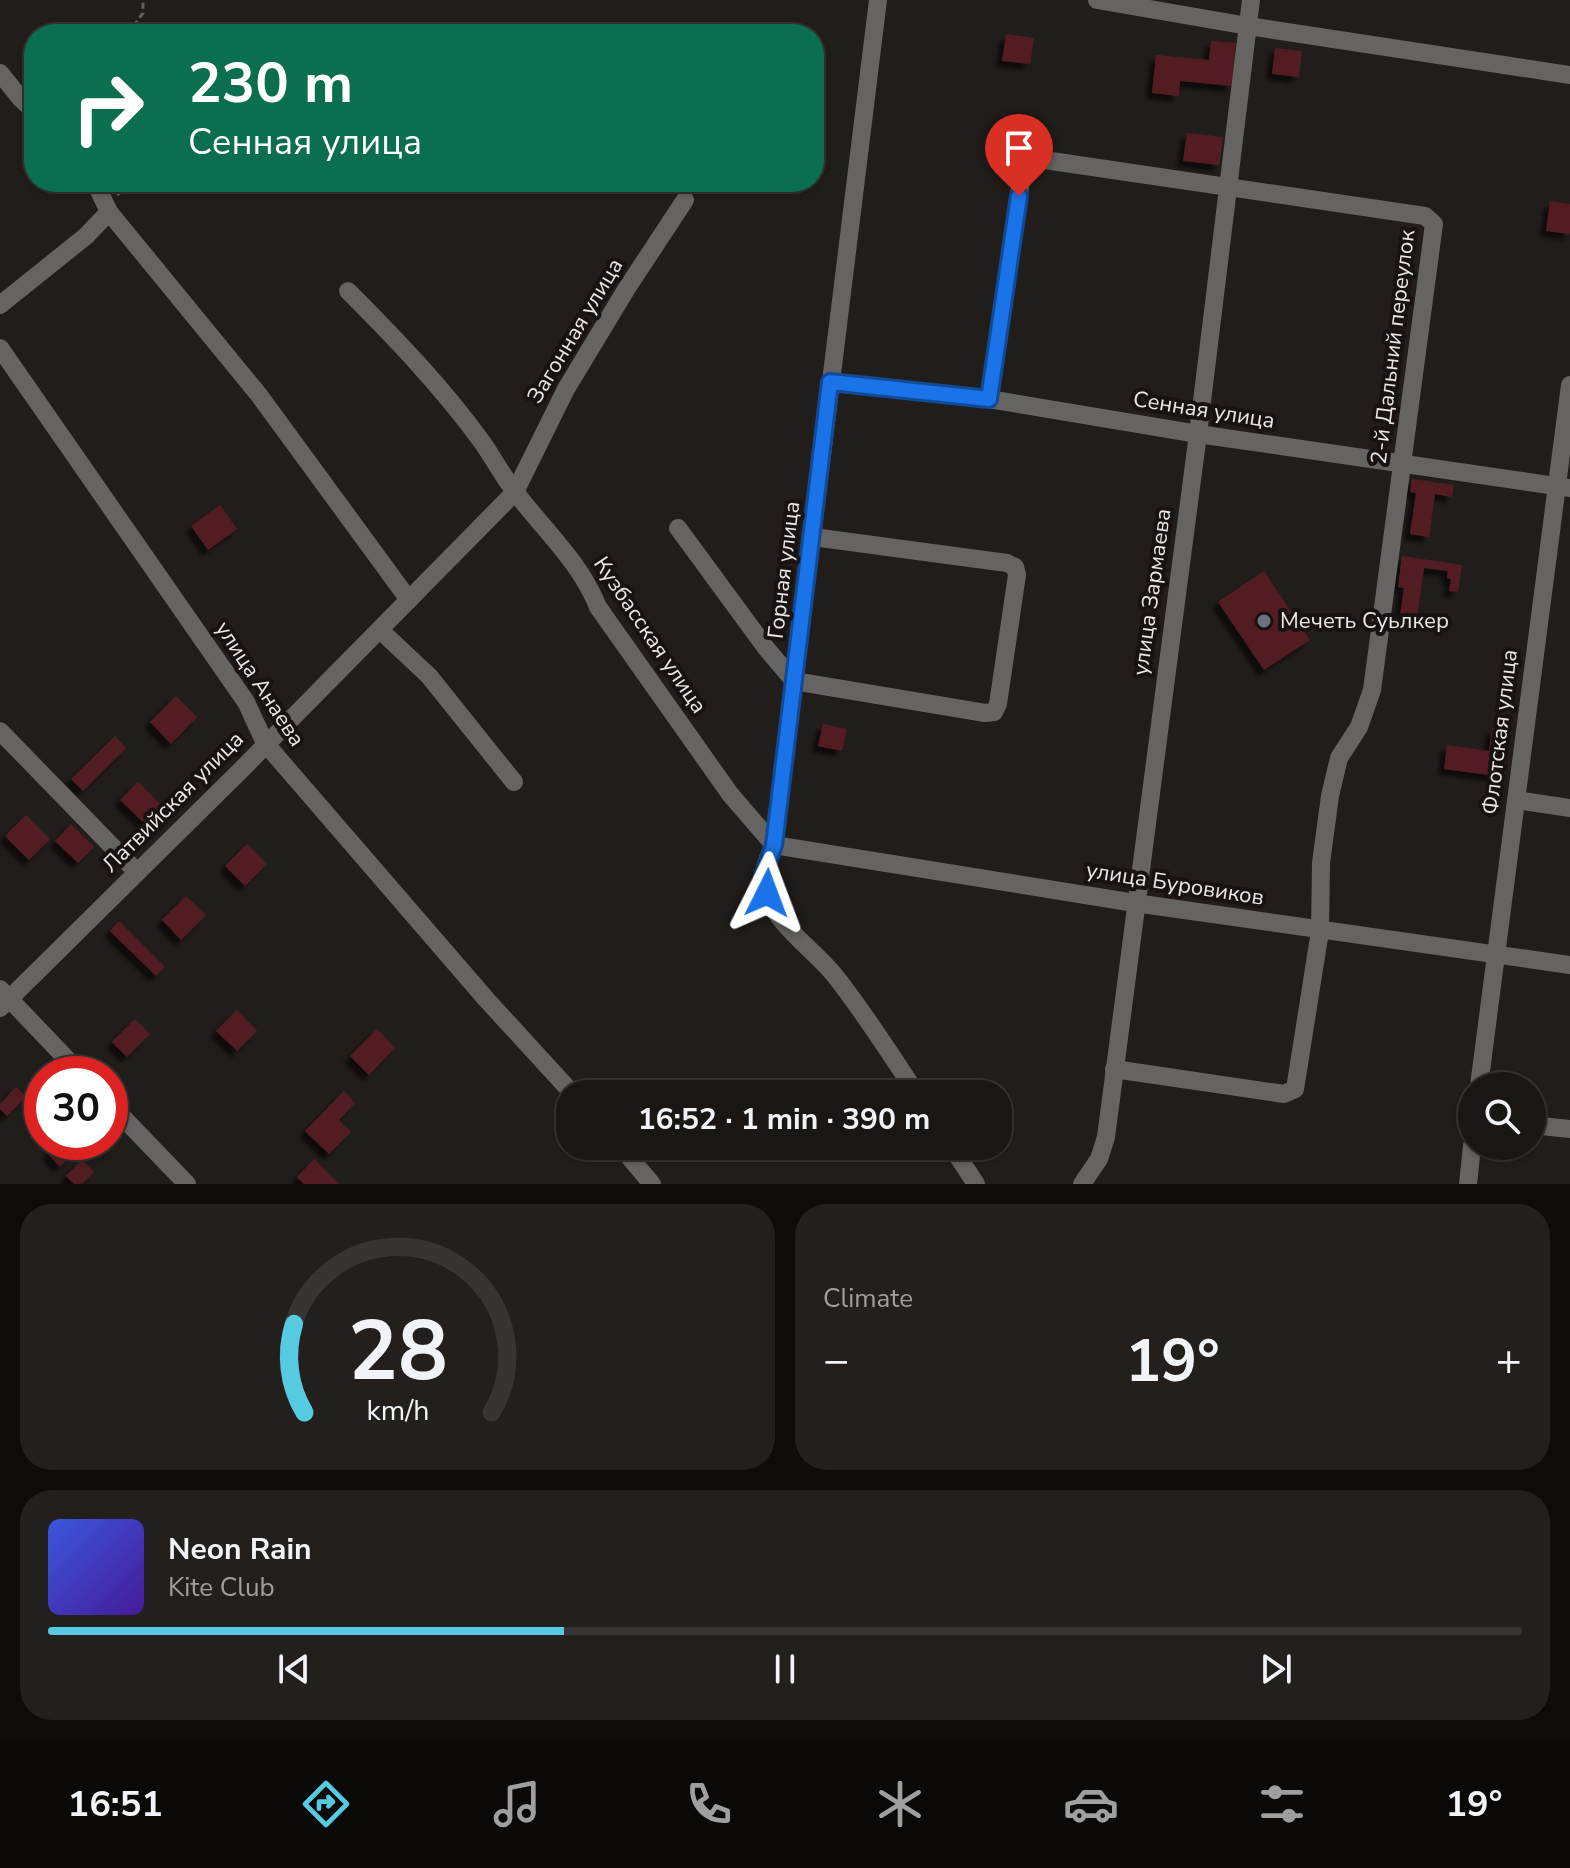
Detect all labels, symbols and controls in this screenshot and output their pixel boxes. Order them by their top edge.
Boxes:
text: 230 m [188,45,353,122]
icon: right [56,56,160,160]
pin [985,114,1053,196]
text: Сенная улица [188,118,422,167]
icon: arrive [997,126,1041,170]
street label: 2-й Дальний переулок [1364,228,1422,466]
street label: Загонная улица [520,253,630,409]
street label: Сенная улица [1131,384,1277,436]
street label: Горная улица [761,499,807,641]
street label: улица Зармаева [1125,507,1179,677]
street label: Кузбасская улица [586,551,714,719]
place label: Мечеть Суьлкер [1280,606,1449,636]
marker: Мечеть Суьлкер [1255,612,1273,630]
street label: улица Анаева [208,616,312,752]
street label: Флотская улица [1475,648,1525,816]
street label: Латвийская улица [96,725,250,879]
position arrow [725,851,809,935]
street label: улица Буровиков [1084,855,1266,913]
speed limit sign: 30 [24,1056,128,1160]
map controls [1458,1072,1546,1160]
button: search [1458,1072,1546,1160]
text: 16:52 · 1 min · 390 m [638,1099,930,1140]
text: Climate [823,1281,913,1316]
text: 28 [348,1295,447,1408]
text: 19° [1125,1320,1220,1402]
text: − [823,1331,849,1391]
text: + [1496,1331,1522,1391]
text: km/h [366,1391,429,1430]
text: Neon Rain [168,1529,312,1570]
text: Kite Club [168,1570,275,1605]
icon: previous [272,1647,316,1691]
icon: pause [763,1647,807,1691]
icon: next [1254,1647,1298,1691]
icon: directions [298,1776,354,1832]
icon: music [489,1776,545,1832]
icon: phone [681,1776,737,1832]
icon: climate [872,1776,928,1832]
icon: car [1063,1776,1119,1832]
icon: filters [1254,1776,1310,1832]
text: 16:51 [68,1780,163,1829]
text: 19° [1445,1780,1502,1829]

